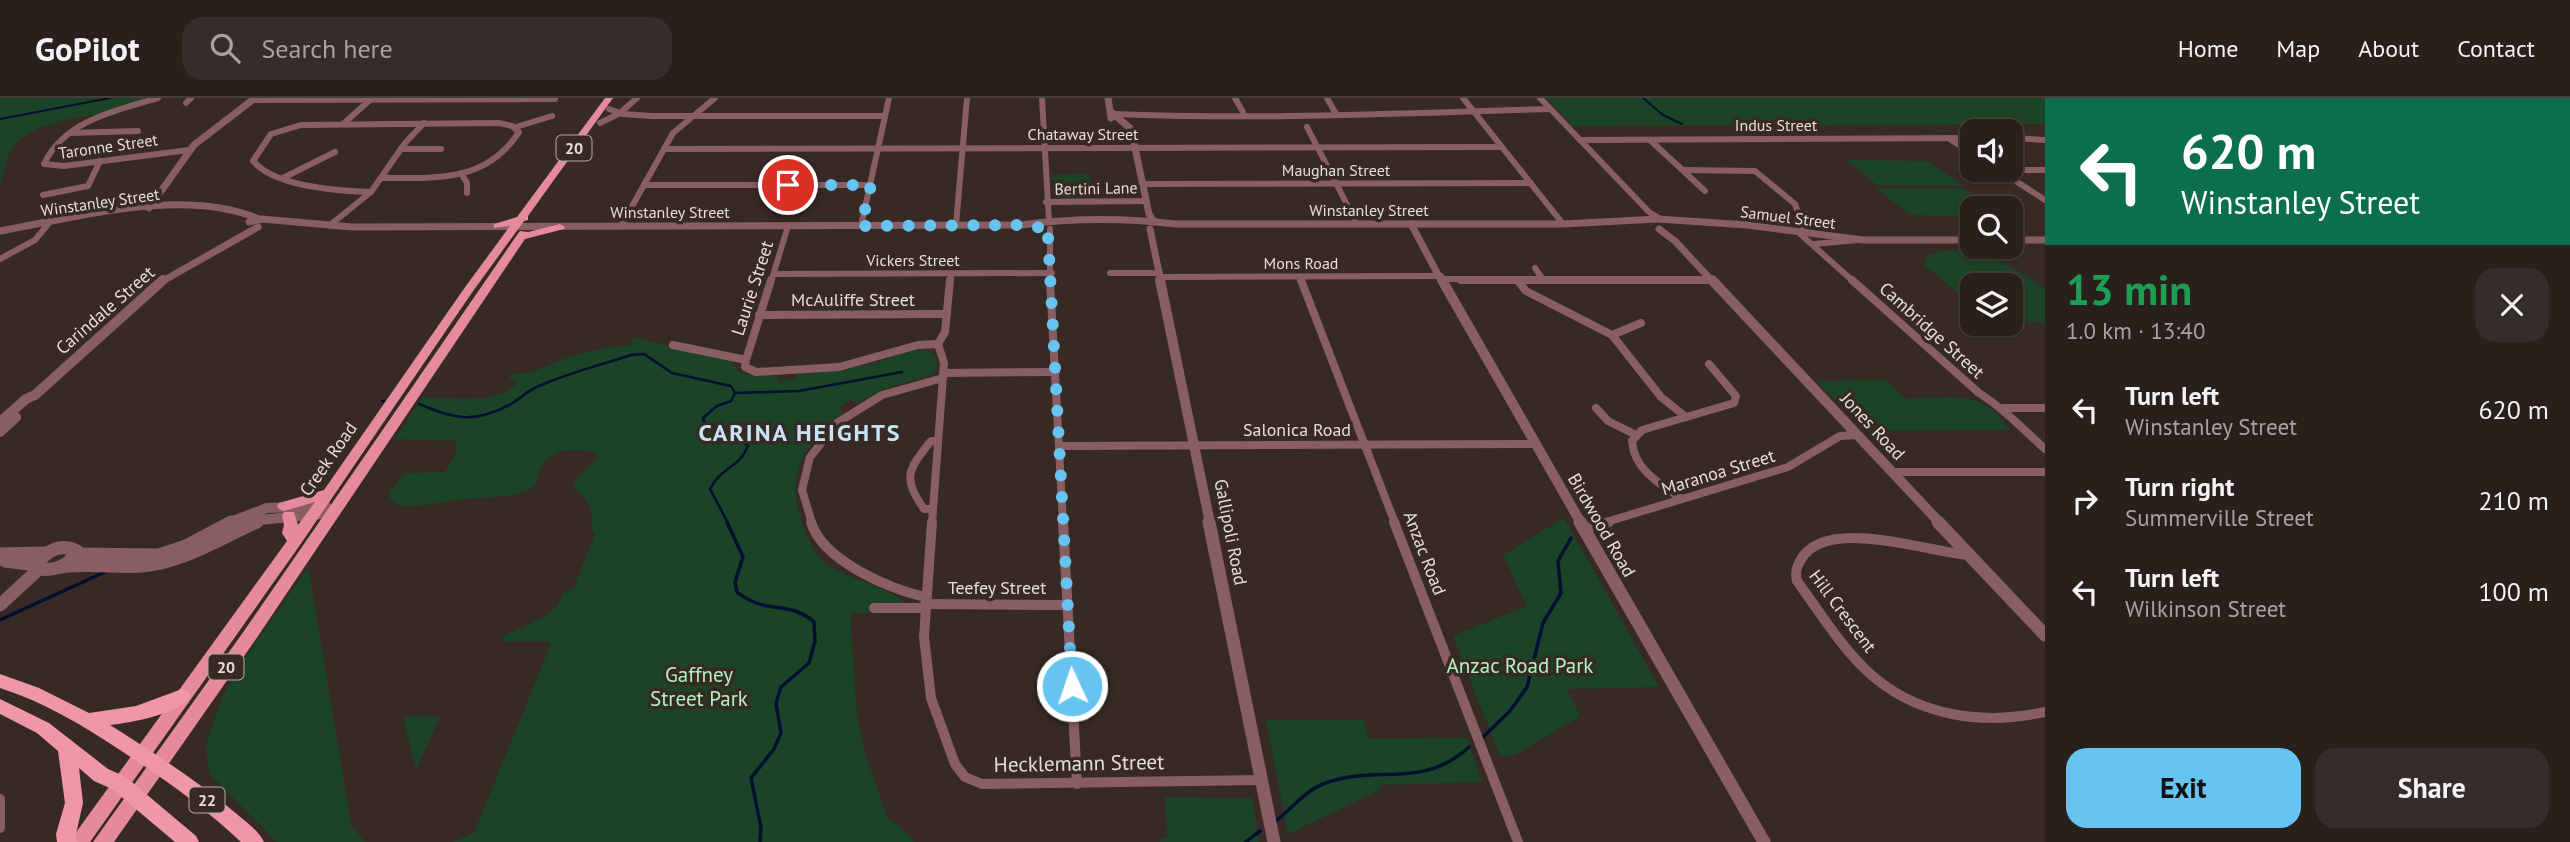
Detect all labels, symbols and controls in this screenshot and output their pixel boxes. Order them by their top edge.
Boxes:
search box [182,17,672,80]
text: GoPilot [35,27,140,70]
icon: search [206,29,244,67]
text: Search here [262,32,393,65]
text: Home [2178,33,2238,64]
text: Map [2276,33,2320,64]
text: About [2358,33,2419,64]
text: Contact [2457,33,2535,64]
street label: Indus Street [1735,115,1818,135]
map controls [1960,119,2023,336]
button: sound [1960,119,2023,182]
text: 620 m [2181,119,2316,183]
street label: Chataway Street [1028,124,1139,144]
icon: left [2066,126,2157,217]
street label: Taronne Street [57,129,159,163]
road number: 20 [556,136,592,160]
pin [758,155,818,215]
street label: Maughan Street [1282,160,1391,180]
icon: arrive [769,166,807,204]
street label: Bertini Lane [1054,177,1138,199]
text: Winstanley Street [2181,181,2420,223]
street label: Winstanley Street [39,184,161,220]
button: search [1960,196,2023,259]
street label: Winstanley Street [1309,200,1429,220]
street label: Samuel Street [1739,201,1837,233]
street label: Winstanley Street [610,202,730,222]
street label: Laurie Street [726,238,778,338]
street label: Vickers Street [865,250,960,270]
street label: Mons Road [1264,253,1338,273]
street label: Carindale Street [51,261,159,359]
text: 13 min [2066,262,2192,317]
button: close [2475,268,2549,342]
button: layers [1960,273,2023,336]
street label: Cambridge Street [1875,277,1989,383]
street label: McAuliffe Street [791,288,915,311]
text: 1.0 km · 13:40 [2066,316,2205,345]
text: Turn left [2125,379,2219,412]
street label: Jones Road [1835,387,1910,465]
icon: left [2066,391,2104,429]
text: 620 m [2478,393,2549,426]
text: Winstanley Street [2125,412,2297,441]
district label: CARINA HEIGHTS [698,417,902,448]
street label: Creek Road [294,418,362,500]
street label: Salonica Road [1243,418,1351,441]
street label: Maranoa Street [1658,444,1778,500]
street label: Birdwood Road [1563,469,1641,581]
text: Turn right [2125,470,2234,503]
street label: Gallipoli Road [1209,477,1253,587]
icon: right [2066,482,2104,520]
text: 210 m [2478,484,2549,517]
text: Summerville Street [2125,503,2314,532]
street label: Anzac Road [1399,508,1451,598]
text: Turn left [2125,561,2219,594]
street label: Hill Crescent [1804,565,1882,657]
icon: left [2066,573,2104,611]
text: 100 m [2478,575,2549,608]
street label: Teefey Street [948,576,1046,599]
text: Wilkinson Street [2125,594,2286,623]
position arrow [1035,649,1109,723]
park label: Anzac Road Park [1447,652,1593,679]
road number: 20 [208,654,244,680]
park label: Gaffney Street Park [650,661,748,712]
street label: Hecklemann Street [993,748,1165,778]
button: Exit [2066,748,2301,828]
button: Share [2315,748,2549,828]
road number: 22 [190,788,224,813]

